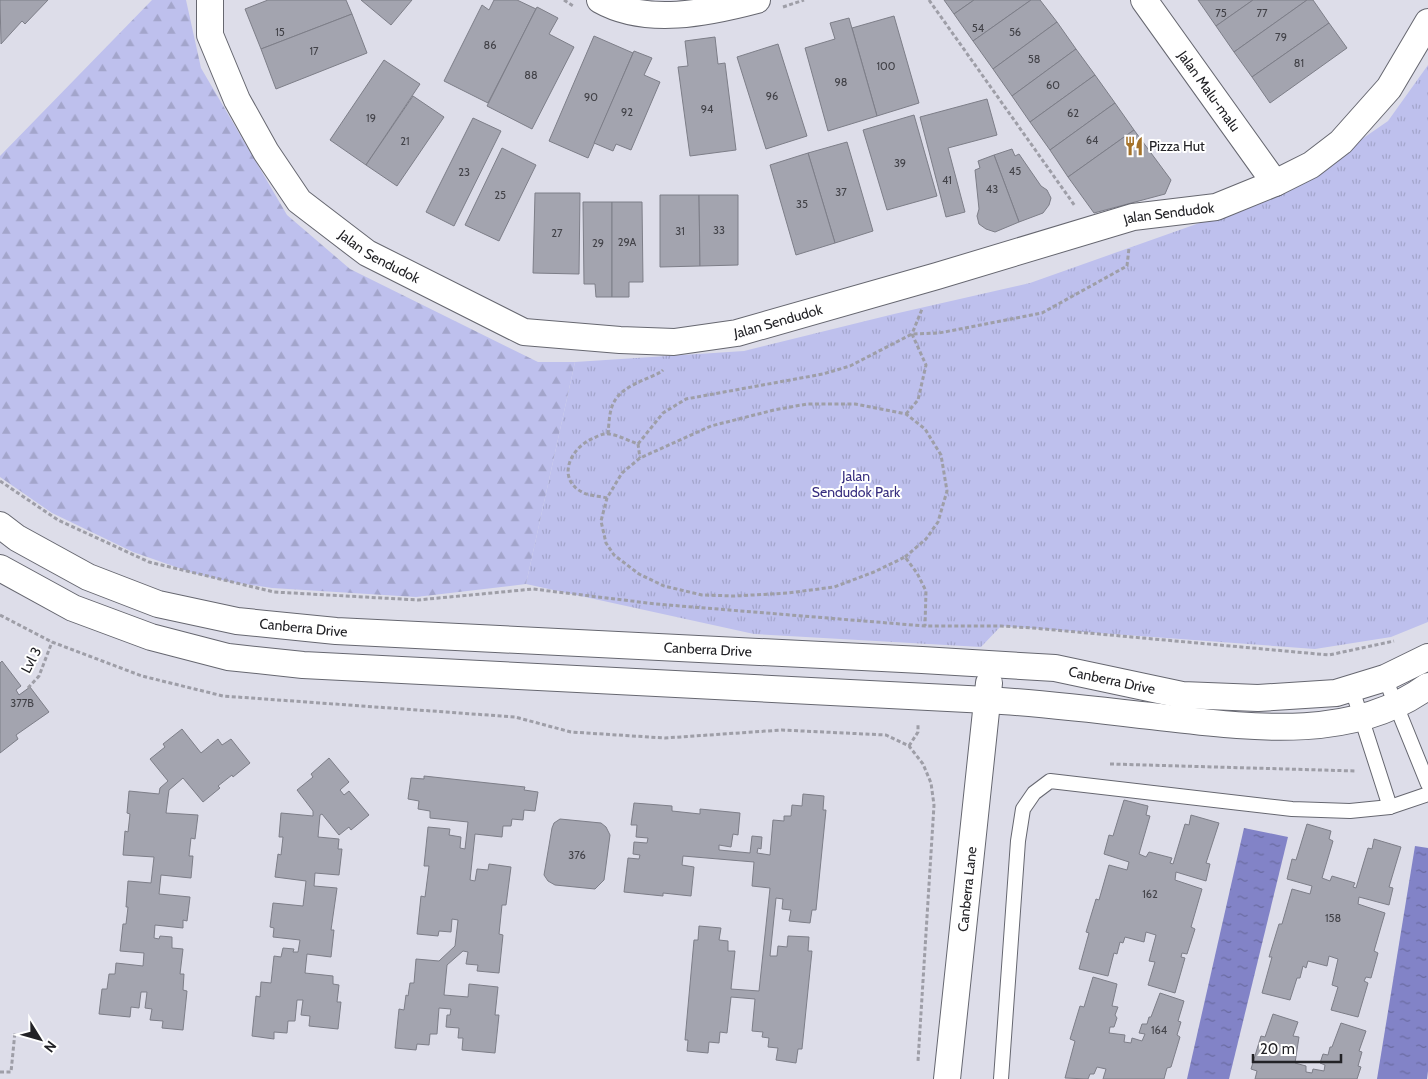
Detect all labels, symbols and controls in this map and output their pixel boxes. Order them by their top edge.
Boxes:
house number: 75 [1215,6,1227,20]
house number: 77 [1256,6,1268,20]
house number: 54 [972,21,985,35]
house number: 15 [275,25,285,39]
house number: 56 [1009,25,1021,39]
house number: 79 [1275,30,1287,44]
house number: 86 [484,38,496,52]
house number: 17 [309,44,319,58]
street label: Jalan Malu-malu [1173,46,1244,135]
house number: 58 [1028,52,1040,66]
house number: 81 [1294,56,1304,70]
house number: 100 [877,59,896,73]
house number: 88 [524,68,538,82]
house number: 98 [835,75,847,89]
house number: 60 [1046,78,1060,92]
house number: 96 [766,89,778,103]
house number: 90 [584,90,598,104]
house number: 94 [701,102,714,116]
house number: 92 [621,105,633,119]
house number: 62 [1067,106,1079,120]
house number: 19 [366,111,376,125]
house number: 64 [1086,133,1099,147]
house number: 21 [400,134,410,148]
restaurant icon: Pizza Hut [1123,135,1145,157]
place label: Pizza Hut [1149,137,1205,155]
house number: 39 [894,156,906,170]
house number: 45 [1009,164,1021,178]
house number: 23 [458,165,470,179]
house number: 41 [942,173,952,187]
house number: 43 [986,182,998,196]
house number: 37 [835,185,847,199]
house number: 25 [494,188,506,202]
house number: 35 [796,197,808,211]
street label: Jalan Sendudok [1120,198,1216,229]
house number: 33 [713,223,725,237]
house number: 31 [675,224,685,238]
street label: Jalan Sendudok [334,225,424,287]
house number: 27 [551,226,563,240]
house number: 29A [618,235,636,249]
house number: 29 [592,236,604,250]
street label: Jalan Sendudok [732,300,825,342]
park label: Jalan Sendudok Park [812,467,901,501]
street label: Canberra Drive [259,614,348,641]
street label: Canberra Drive [663,638,752,661]
street label: Lvl 3 [17,644,45,676]
street label: Canberra Drive [1067,662,1157,698]
house number: 377B [10,696,34,710]
street label: Canberra Lane [954,846,981,933]
house number: 376 [568,848,586,862]
house number: 162 [1142,887,1158,901]
house number: 158 [1325,911,1341,925]
north arrow [15,1014,65,1064]
house number: 164 [1151,1023,1168,1037]
scale bar [1253,1032,1340,1064]
text: N [40,1037,61,1056]
text: 20 m [1260,1040,1295,1058]

